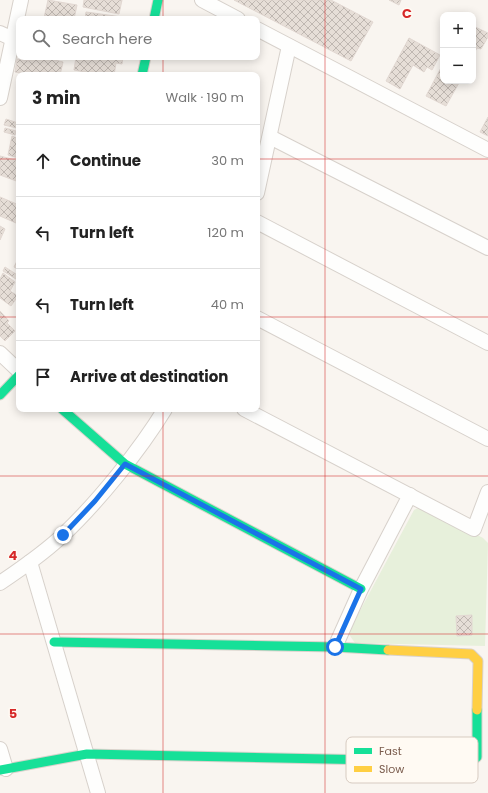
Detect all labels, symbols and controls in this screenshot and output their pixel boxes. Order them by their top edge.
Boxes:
text: C [402,4,412,23]
map controls [440,12,476,84]
button: + [440,12,476,48]
search box [16,16,260,60]
icon: search [30,27,52,49]
text: Search here [62,28,152,49]
button: − [440,48,476,84]
text: 3 min [32,86,80,110]
text: Walk · 190 m [166,88,244,107]
icon: ahead [32,150,54,172]
text: Continue [70,150,141,171]
text: 30 m [211,151,244,170]
icon: left [32,222,54,244]
text: Turn left [70,222,134,243]
text: 120 m [207,223,244,242]
icon: left [32,294,54,316]
text: Turn left [70,294,134,315]
text: 40 m [211,295,244,314]
icon: arrive [32,366,54,388]
text: Arrive at destination [70,366,228,387]
route end [54,526,72,544]
text: 4 [9,546,18,565]
route start [326,638,344,656]
text: 5 [9,704,17,723]
legend [346,737,478,783]
text: Fast [379,743,402,759]
text: Slow [379,761,404,777]

